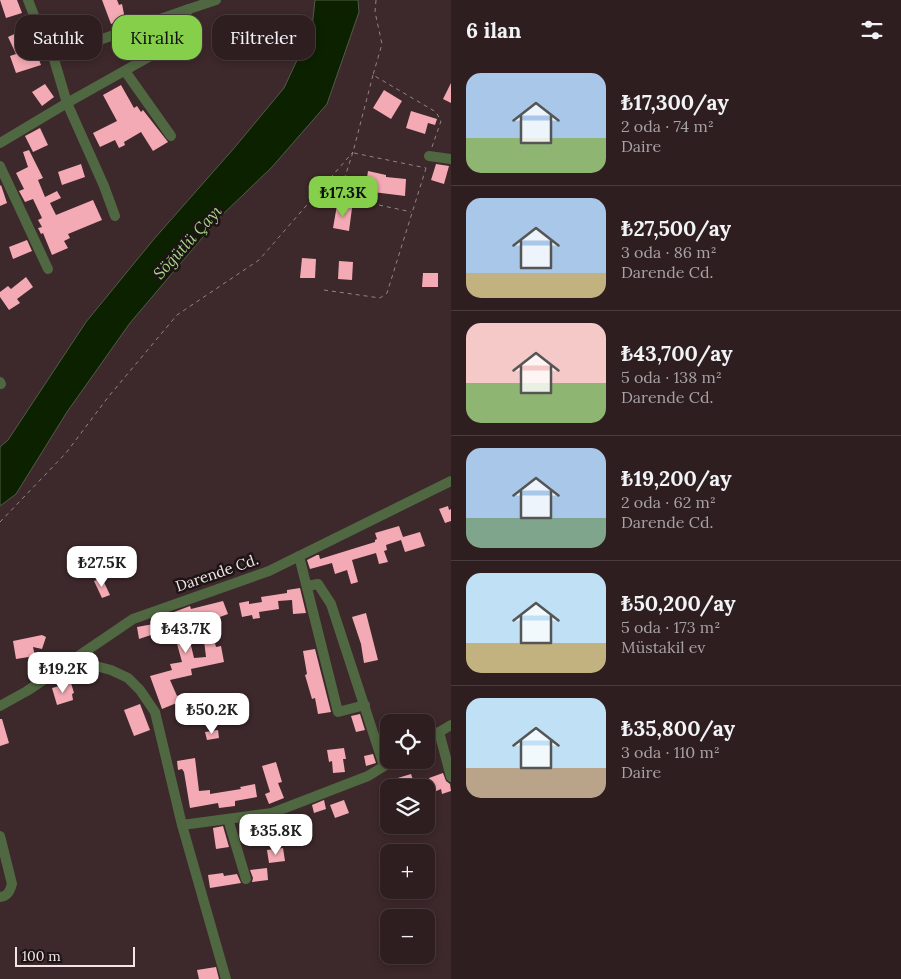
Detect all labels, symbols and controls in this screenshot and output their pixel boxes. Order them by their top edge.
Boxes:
chip: Satılık [15,15,102,60]
chip: Kiralık [112,15,202,60]
chip: Filtreler [212,15,315,60]
icon: filters [858,16,886,44]
text: 6 ilan [466,17,521,44]
text: ₺17,300/ay [621,89,729,116]
icon: home [506,93,566,153]
text: 2 oda · 74 m² [621,116,714,136]
text: Daire [621,136,661,156]
pin: ₺17.3K [302,176,384,218]
text: ₺17.3K [320,182,366,202]
water label: Söğütlü Çayı [149,201,225,283]
text: ₺27,500/ay [621,215,731,242]
icon: home [506,218,566,278]
text: 3 oda · 86 m² [621,242,717,262]
text: Darende Cd. [621,262,713,282]
text: ₺43,700/ay [621,340,733,367]
icon: home [506,343,566,403]
text: 5 oda · 138 m² [621,367,722,387]
text: Darende Cd. [621,387,713,407]
text: ₺19,200/ay [621,465,732,492]
icon: home [506,468,566,528]
text: 2 oda · 62 m² [621,492,716,512]
text: Darende Cd. [621,512,713,532]
pin: ₺27.5K [61,546,143,588]
street label: Darende Cd. [173,549,261,596]
text: ₺27.5K [78,552,126,572]
text: ₺50,200/ay [621,590,736,617]
icon: home [506,593,566,653]
pin: ₺43.7K [145,612,227,654]
text: 5 oda · 173 m² [621,617,720,637]
text: ₺43.7K [161,618,211,638]
text: Müstakil ev [621,637,705,657]
pin: ₺19.2K [22,652,104,694]
text: ₺19.2K [39,658,87,678]
pin: ₺50.2K [171,692,253,735]
text: ₺50.2K [186,699,238,719]
map controls [380,714,435,964]
button: locate [380,714,435,769]
text: ₺35,800/ay [621,715,735,742]
icon: home [506,718,566,778]
text: 3 oda · 110 m² [621,742,720,762]
text: Daire [621,762,661,782]
button: layers [380,779,435,834]
pin: ₺35.8K [235,814,317,856]
text: ₺35.8K [250,820,302,840]
button: + [380,844,435,899]
button: − [380,909,435,964]
scale bar [15,944,135,967]
text: 100 m [22,947,61,965]

